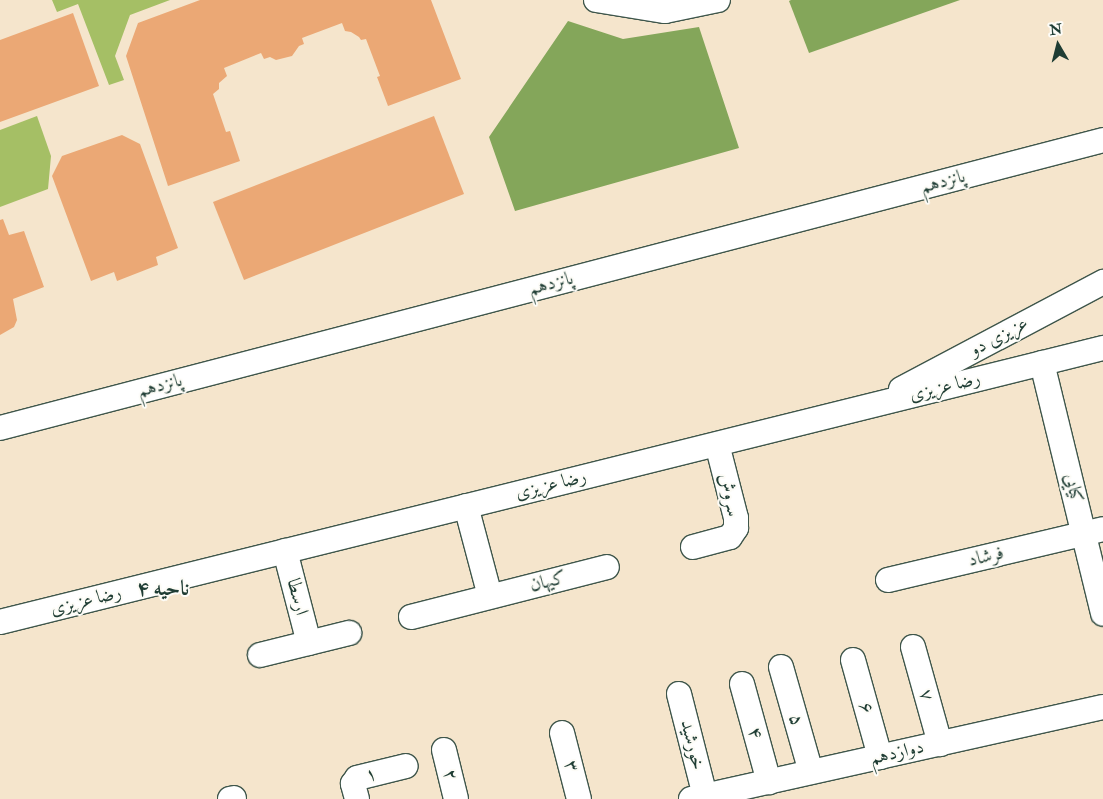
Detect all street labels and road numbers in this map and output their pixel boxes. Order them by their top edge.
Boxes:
street label: پانزدهم [918,165,968,199]
street label: پانزدهم [526,267,576,301]
street label: عزیزی دو [966,312,1032,362]
street label: رضا عزیزی [907,367,983,407]
street label: پانزدهم [135,369,185,403]
street label: رضا عزیزی [513,465,589,505]
street label: سروش [713,471,745,519]
street label: کیایی [1058,471,1088,505]
street label: فرشاد [966,542,1006,572]
street label: کیهان [528,567,568,597]
street label: ارسطا [281,576,313,618]
street label: رضا عزیزی [48,581,124,621]
street label: ۷ [914,687,938,703]
street label: ۶ [854,700,878,716]
street label: ۵ [784,712,808,728]
street label: خورشید [675,718,709,772]
street label: ۴ [743,725,767,741]
street label: دوازدهم [868,736,926,770]
street label: ۳ [559,758,583,774]
street label: ۱ [363,763,379,787]
street label: ۲ [438,767,462,783]

